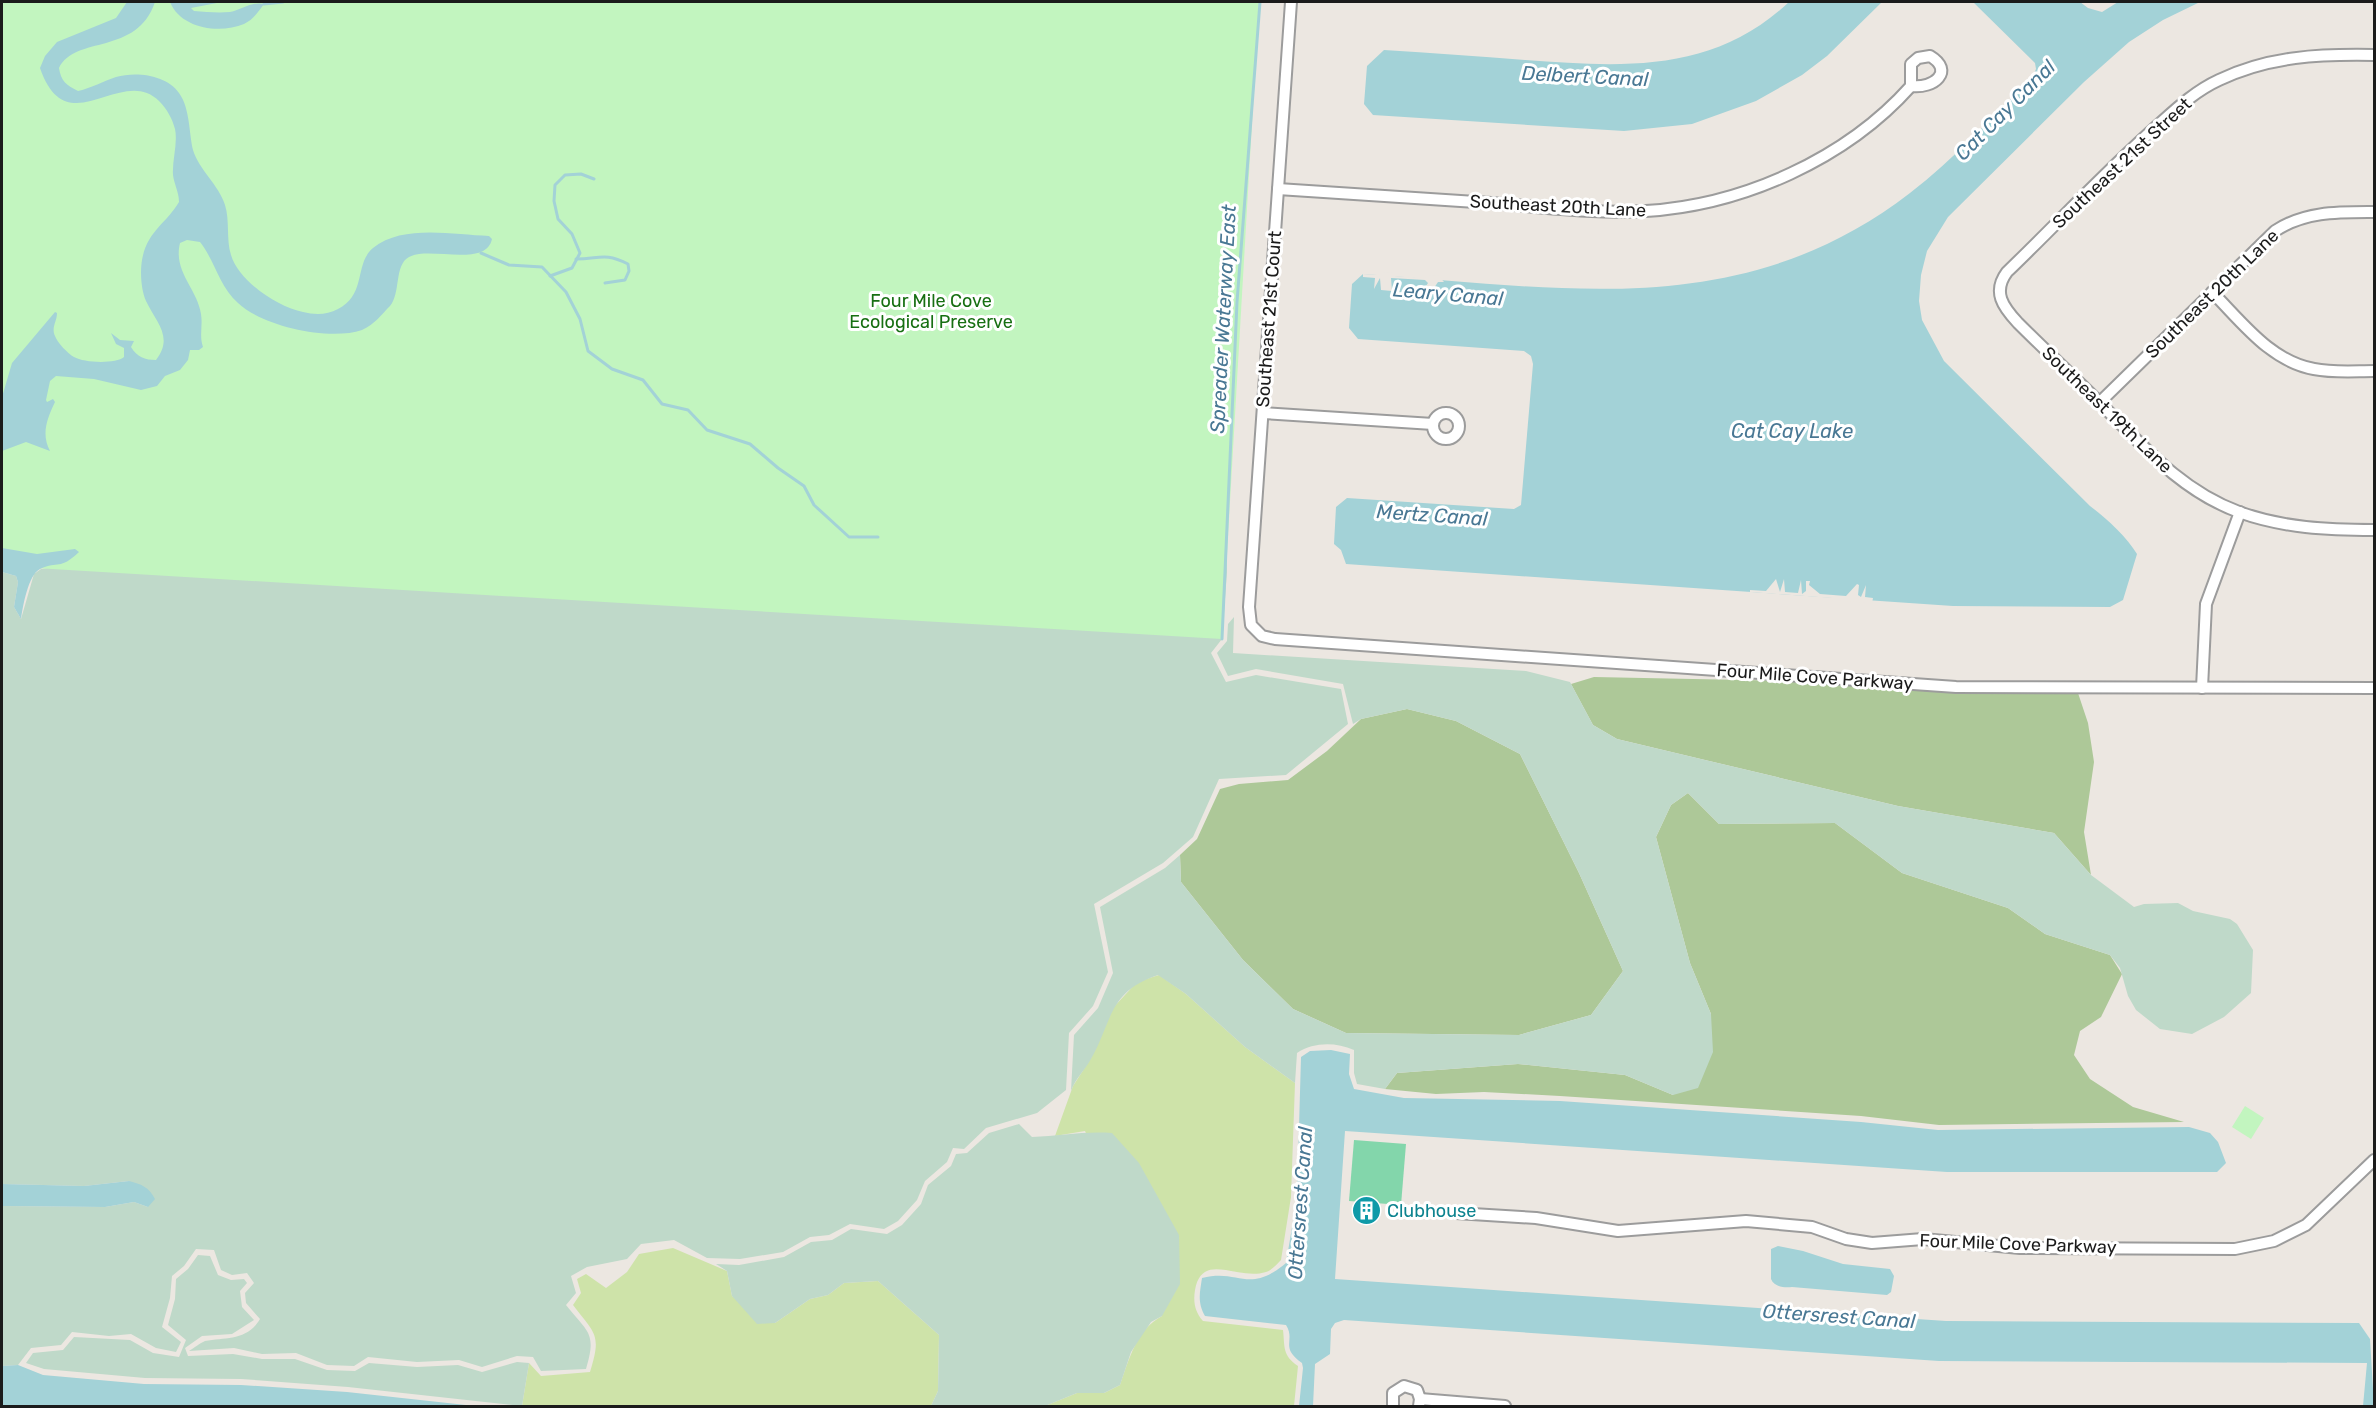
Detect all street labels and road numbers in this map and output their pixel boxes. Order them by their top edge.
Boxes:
street label: Southeast 21st Street [2048,93,2196,233]
street label: Southeast 20th Lane [1469,190,1647,222]
street label: Southeast 20th Lane [2141,225,2283,363]
street label: Southeast 21st Court [1252,230,1286,408]
street label: Southeast 19th Lane [2037,342,2177,478]
street label: Four Mile Cove Parkway [1716,659,1914,695]
street label: Four Mile Cove Parkway [1919,1230,2117,1258]

